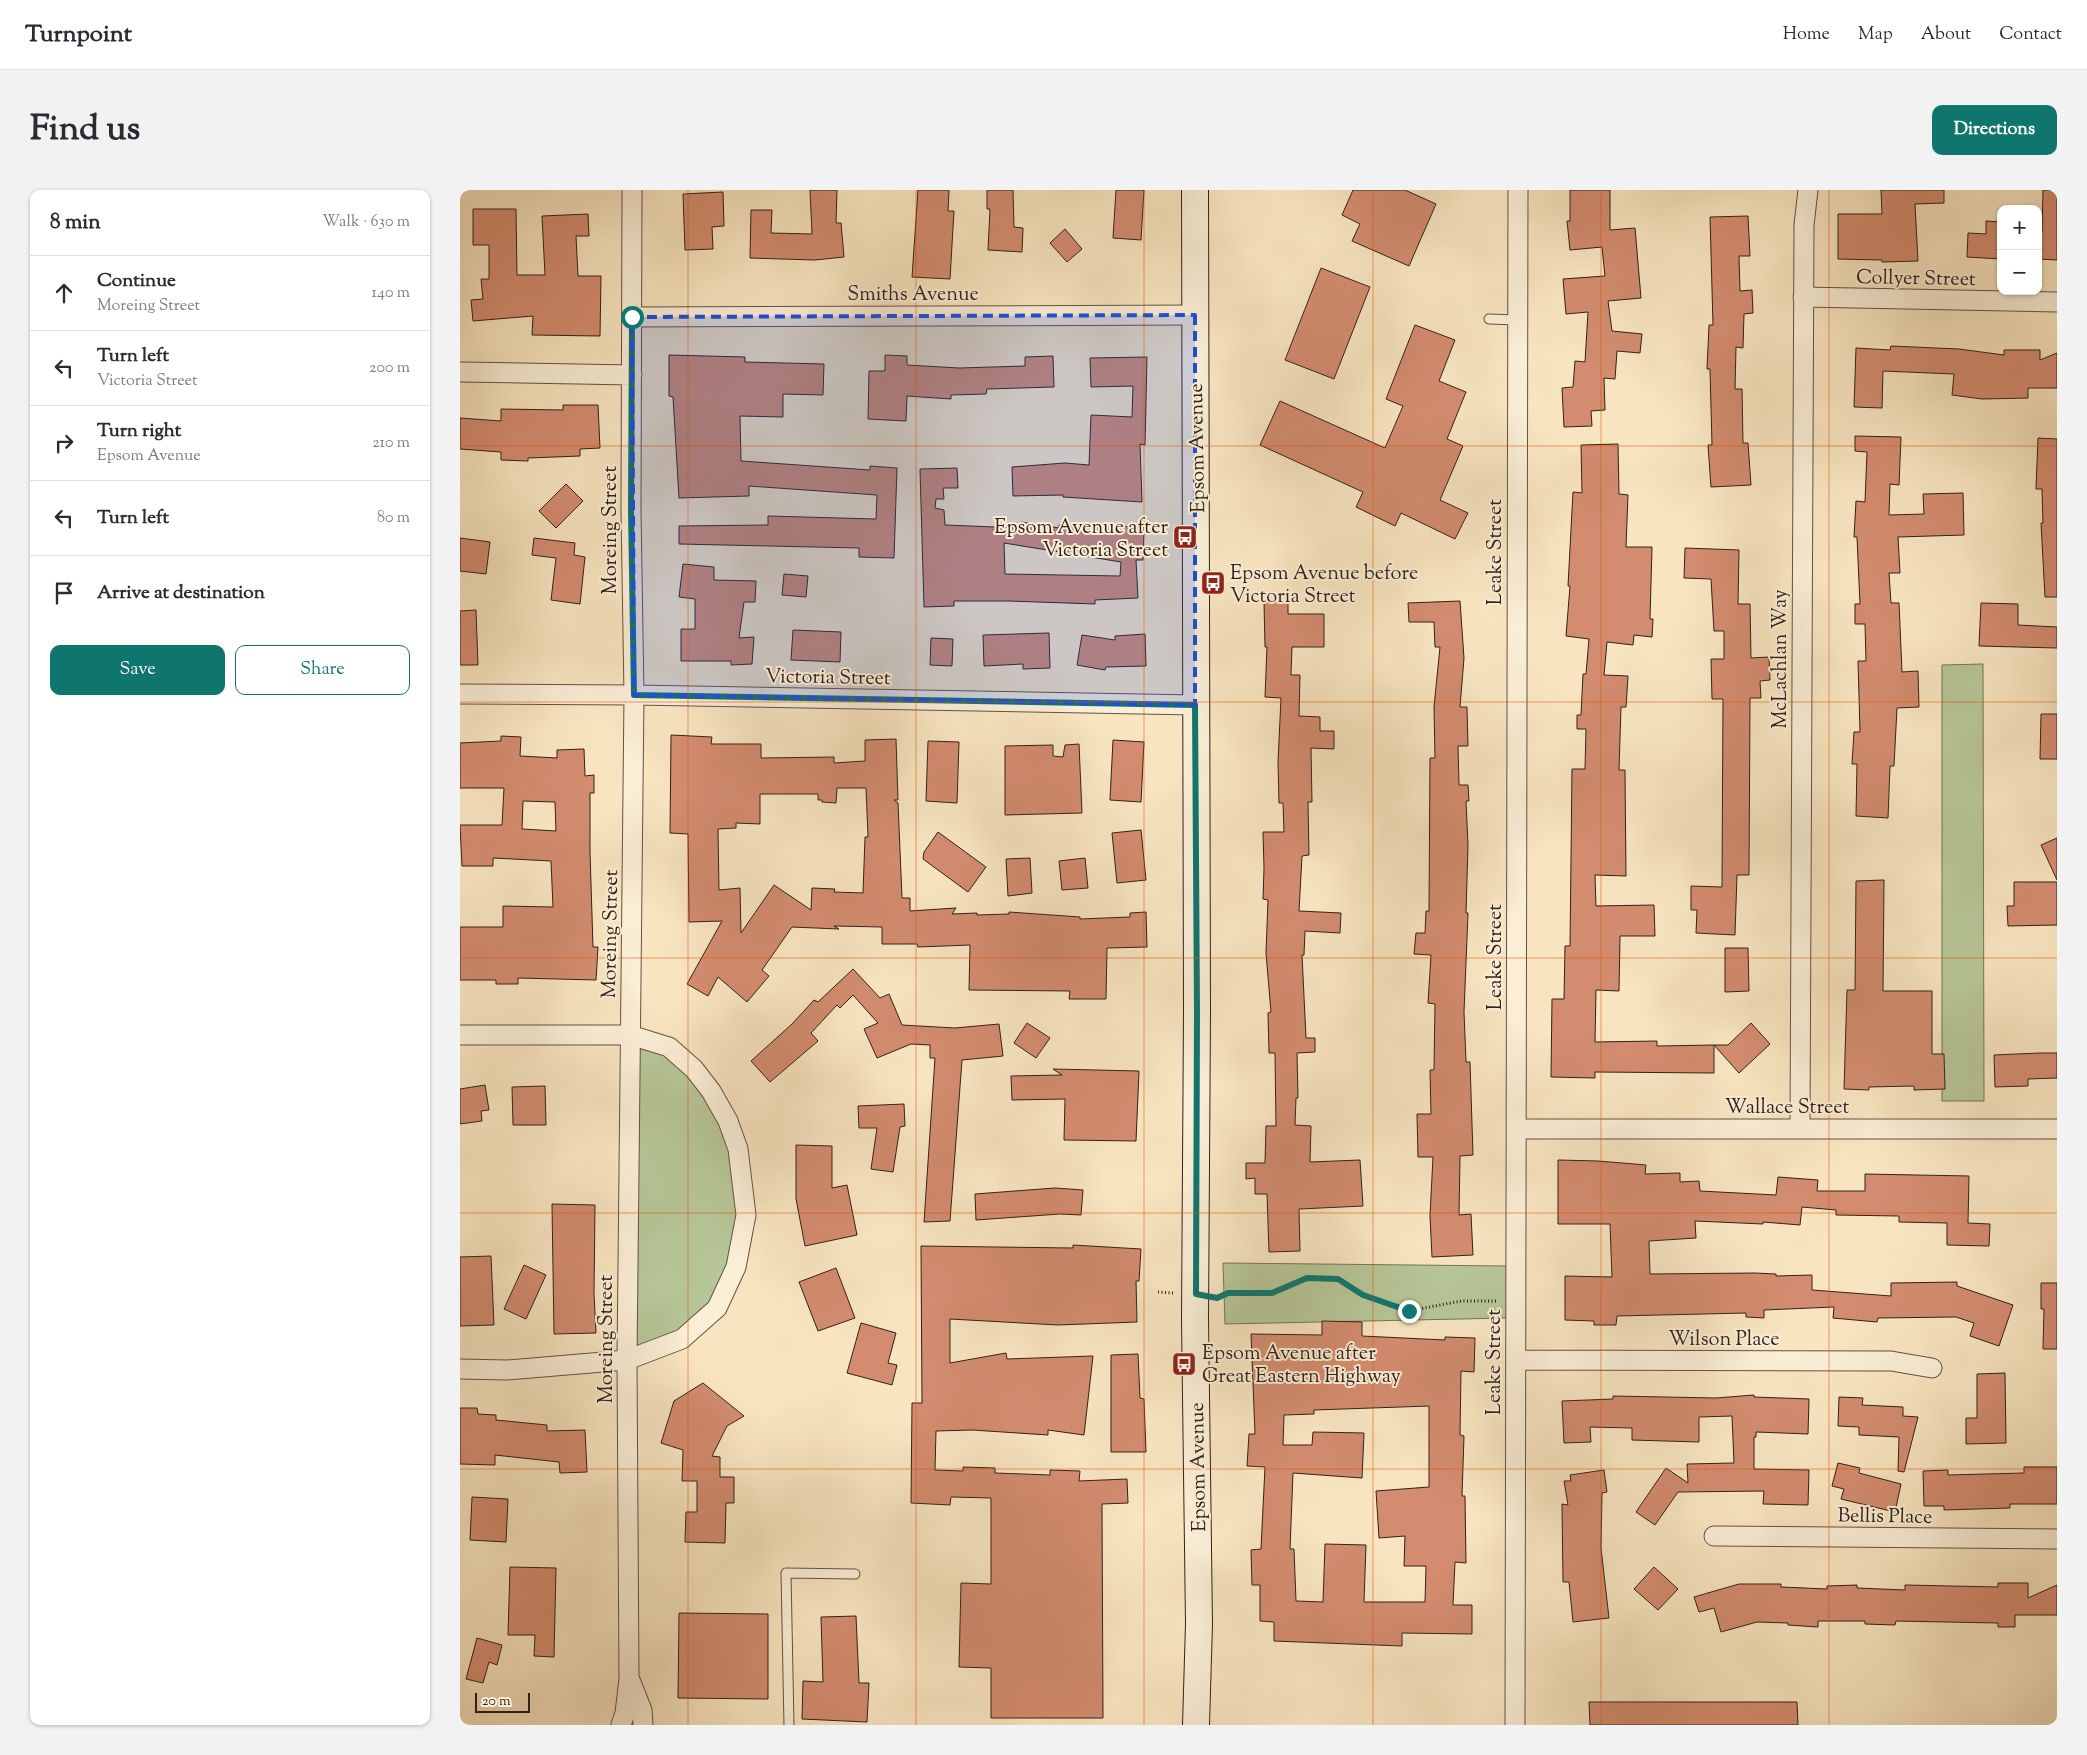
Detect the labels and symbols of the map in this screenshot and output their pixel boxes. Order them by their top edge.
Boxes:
street label: Collyer Street [1856,264,1976,295]
street label: Smiths Avenue [847,281,979,310]
route start [621,306,644,329]
street label: Epsom Avenue [1183,383,1214,513]
street label: Moreing Street [597,465,626,594]
street label: Leake Street [1482,499,1511,605]
place label: Epsom Avenue after Victoria Street [994,514,1168,566]
bus stop icon: Epsom Avenue after Victoria Street [1172,524,1198,550]
place label: Epsom Avenue before Victoria Street [1230,560,1418,612]
bus stop icon: Epsom Avenue before Victoria Street [1200,570,1226,596]
street label: McLachlan Way [1767,589,1796,729]
street label: Victoria Street [765,663,891,694]
street label: Moreing Street [596,869,627,999]
street label: Leake Street [1482,904,1511,1010]
street label: Wallace Street [1725,1094,1849,1123]
street label: Moreing Street [593,1274,622,1403]
route end [1398,1300,1421,1323]
street label: Leake Street [1481,1309,1510,1415]
street label: Wilson Place [1668,1326,1780,1355]
place label: Epsom Avenue after Great Eastern Highway [1202,1340,1401,1392]
bus stop icon: Epsom Avenue after Great Eastern Highway [1171,1351,1197,1377]
street label: Epsom Avenue [1184,1402,1215,1532]
street label: Bellis Place [1837,1502,1933,1533]
scale bar [475,1690,530,1713]

